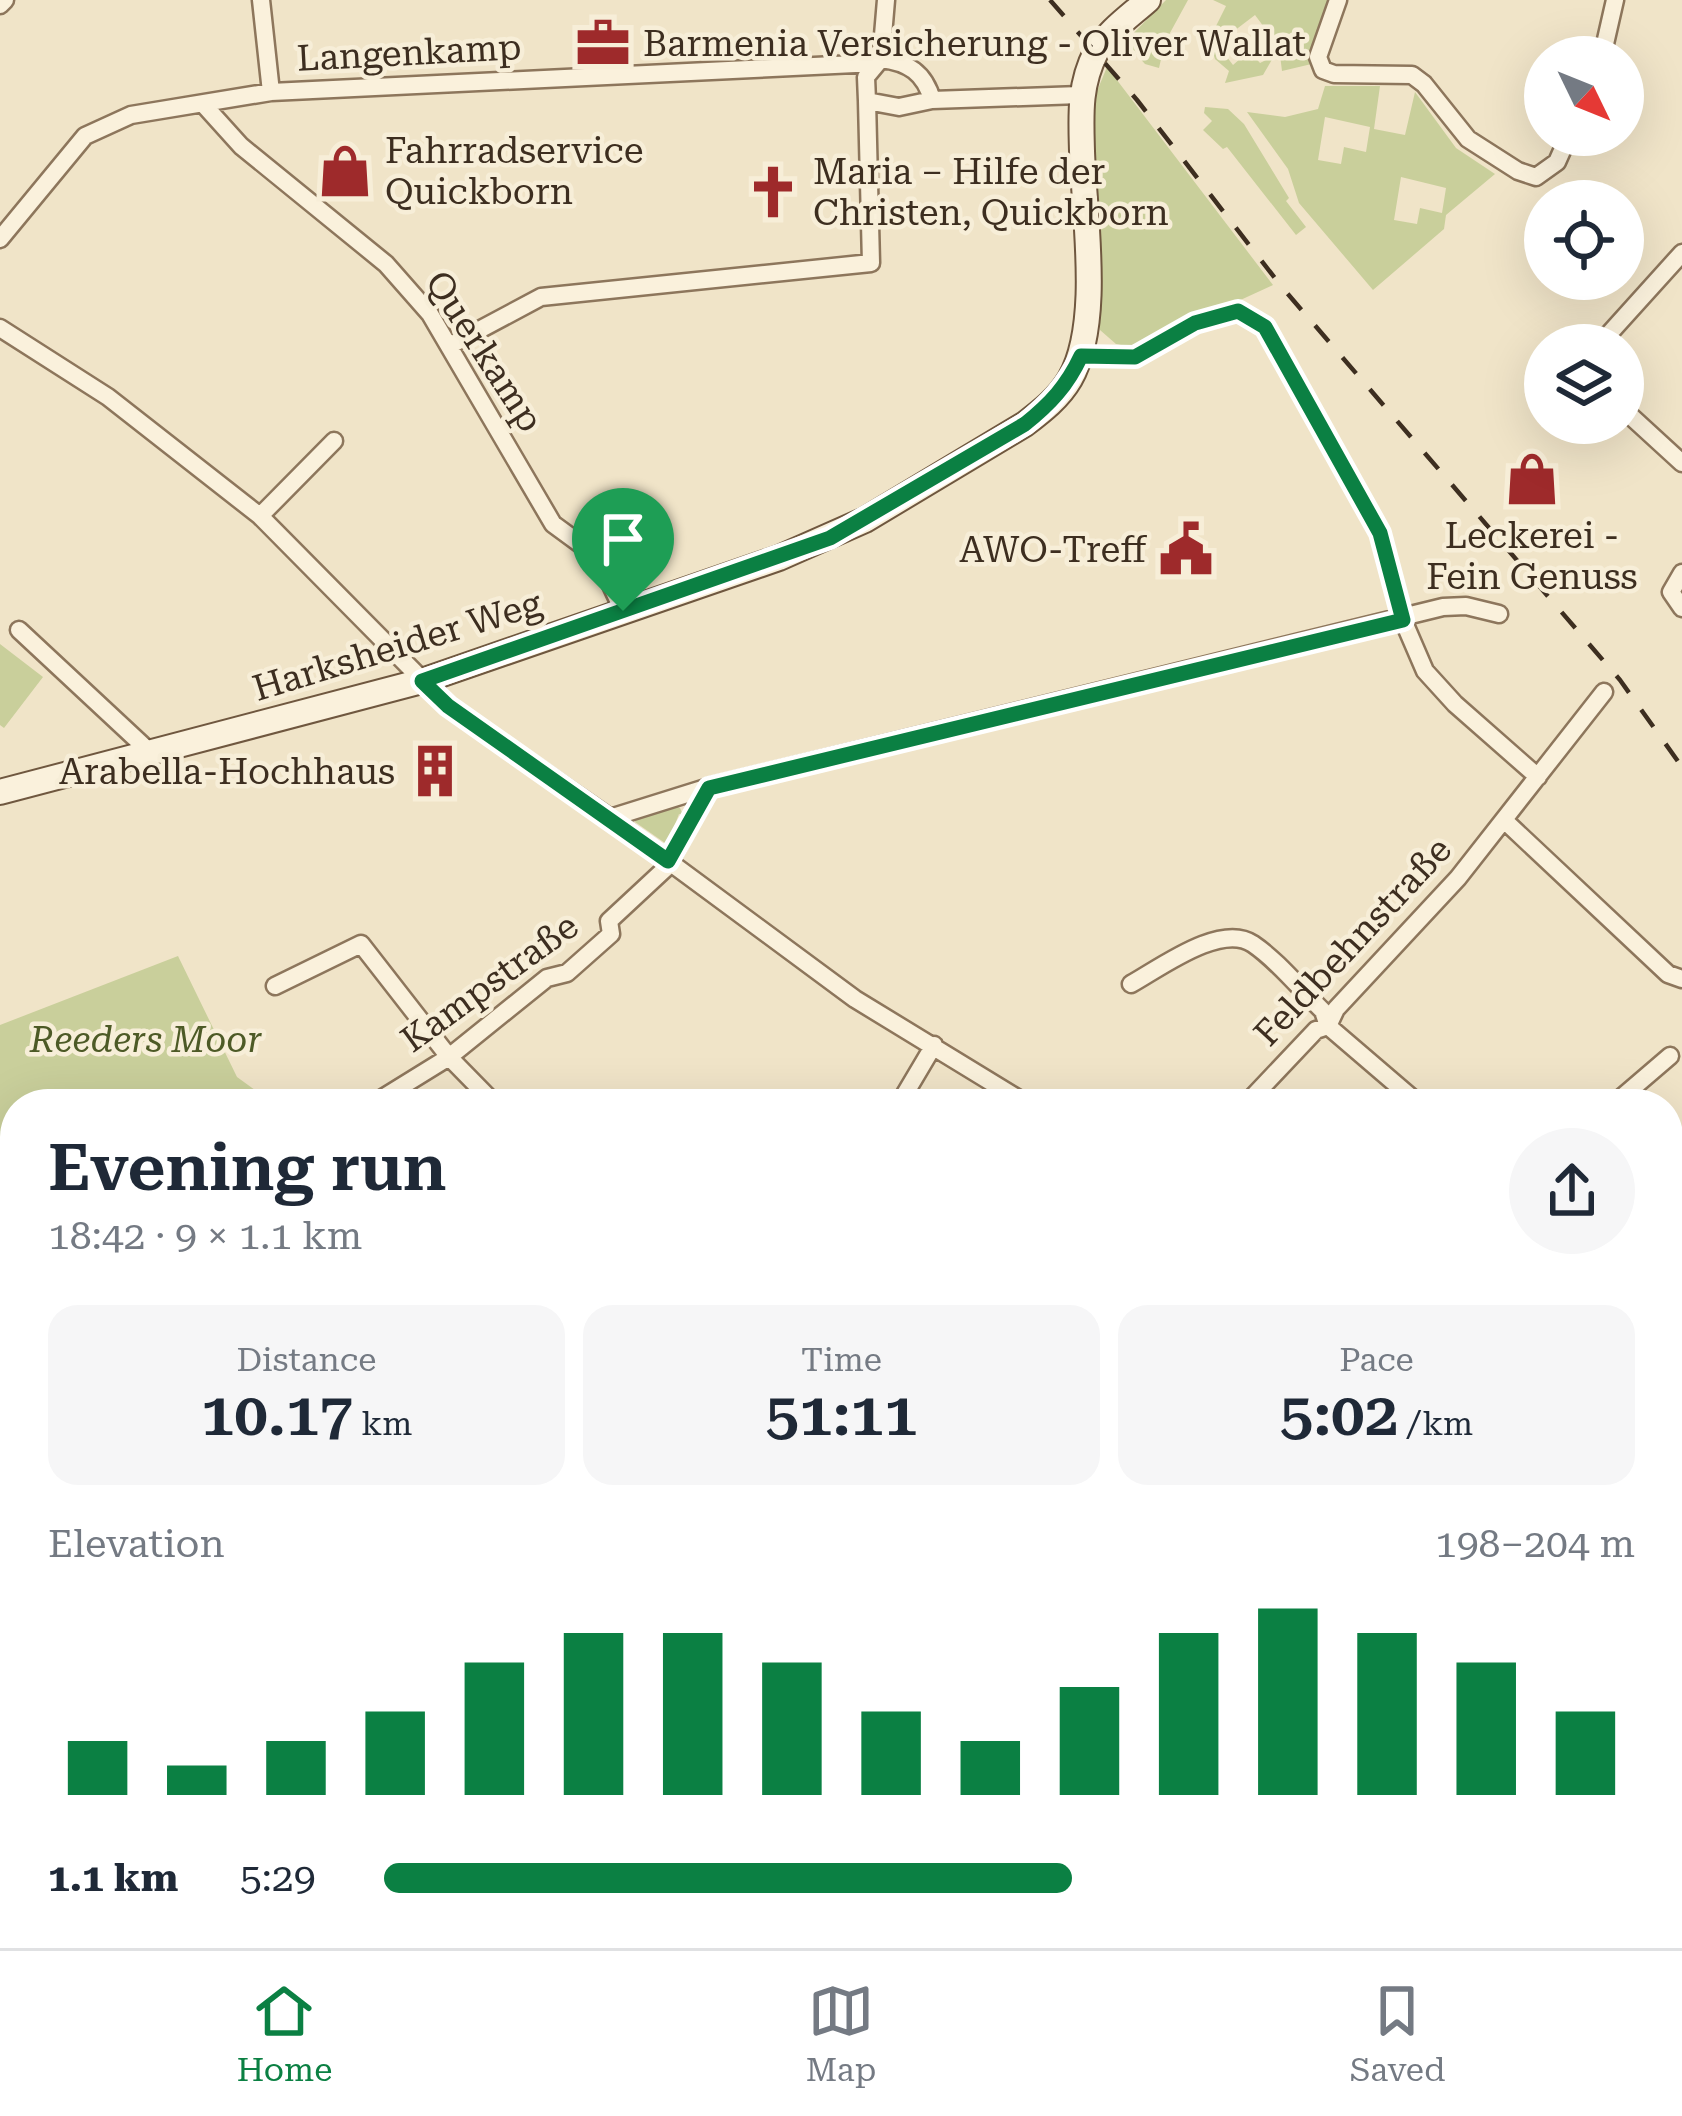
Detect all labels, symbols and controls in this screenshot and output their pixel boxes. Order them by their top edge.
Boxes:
office icon: Barmenia Versicherung - Oliver Wallat [574,14,632,72]
place label: Barmenia Versicherung - Oliver Wallat [643,23,1306,65]
street label: Langenkamp [296,26,522,80]
north arrow [1524,36,1644,156]
map controls [1524,36,1644,444]
place label: Fahrradservice Quickborn [385,130,643,213]
shop icon: Fahrradservice Quickborn [316,142,374,200]
place label: Maria – Hilfe der Christen, Quickborn [813,151,1169,234]
church icon: Maria – Hilfe der Christen, Quickborn [744,163,802,221]
button: locate [1524,180,1644,300]
street label: Querkamp [417,263,552,440]
button: layers [1524,324,1644,444]
shop icon: Leckerei - Fein Genuss [1503,450,1561,508]
pin [572,488,674,611]
icon: arrive [590,506,656,572]
place label: Leckerei - Fein Genuss [1426,515,1638,598]
public building icon: AWO-Treff [1157,520,1215,578]
place label: AWO-Treff [959,529,1147,571]
street label: Harksheider Weg [248,582,547,710]
building icon: Arabella-Hochhaus [406,742,464,800]
place label: Arabella-Hochhaus [59,751,395,793]
street label: Feldbehnstraße [1246,829,1460,1055]
street label: Kampstraße [393,905,586,1061]
park label: Reeders Moor [29,1019,262,1061]
button: share [1509,1128,1635,1254]
text: Evening run [48,1129,446,1206]
text: 18:42 · 9 × 1.1 km [48,1213,362,1259]
text: Distance [237,1340,376,1379]
text: Time [801,1340,882,1379]
text: Pace [1339,1340,1414,1379]
text: 10.17 [201,1379,353,1450]
text: 51:11 [765,1379,918,1450]
text: 5:02 [1280,1379,1398,1450]
text: km [353,1404,412,1443]
text: /km [1398,1404,1473,1443]
text: Elevation [48,1521,225,1567]
text: 198–204 m [1435,1521,1635,1567]
text: 1.1 km [48,1855,178,1901]
text: 5:29 [240,1855,316,1901]
tab: Home [237,1978,332,2089]
tab: Map [806,1978,876,2089]
tab: Saved [1350,1978,1445,2089]

